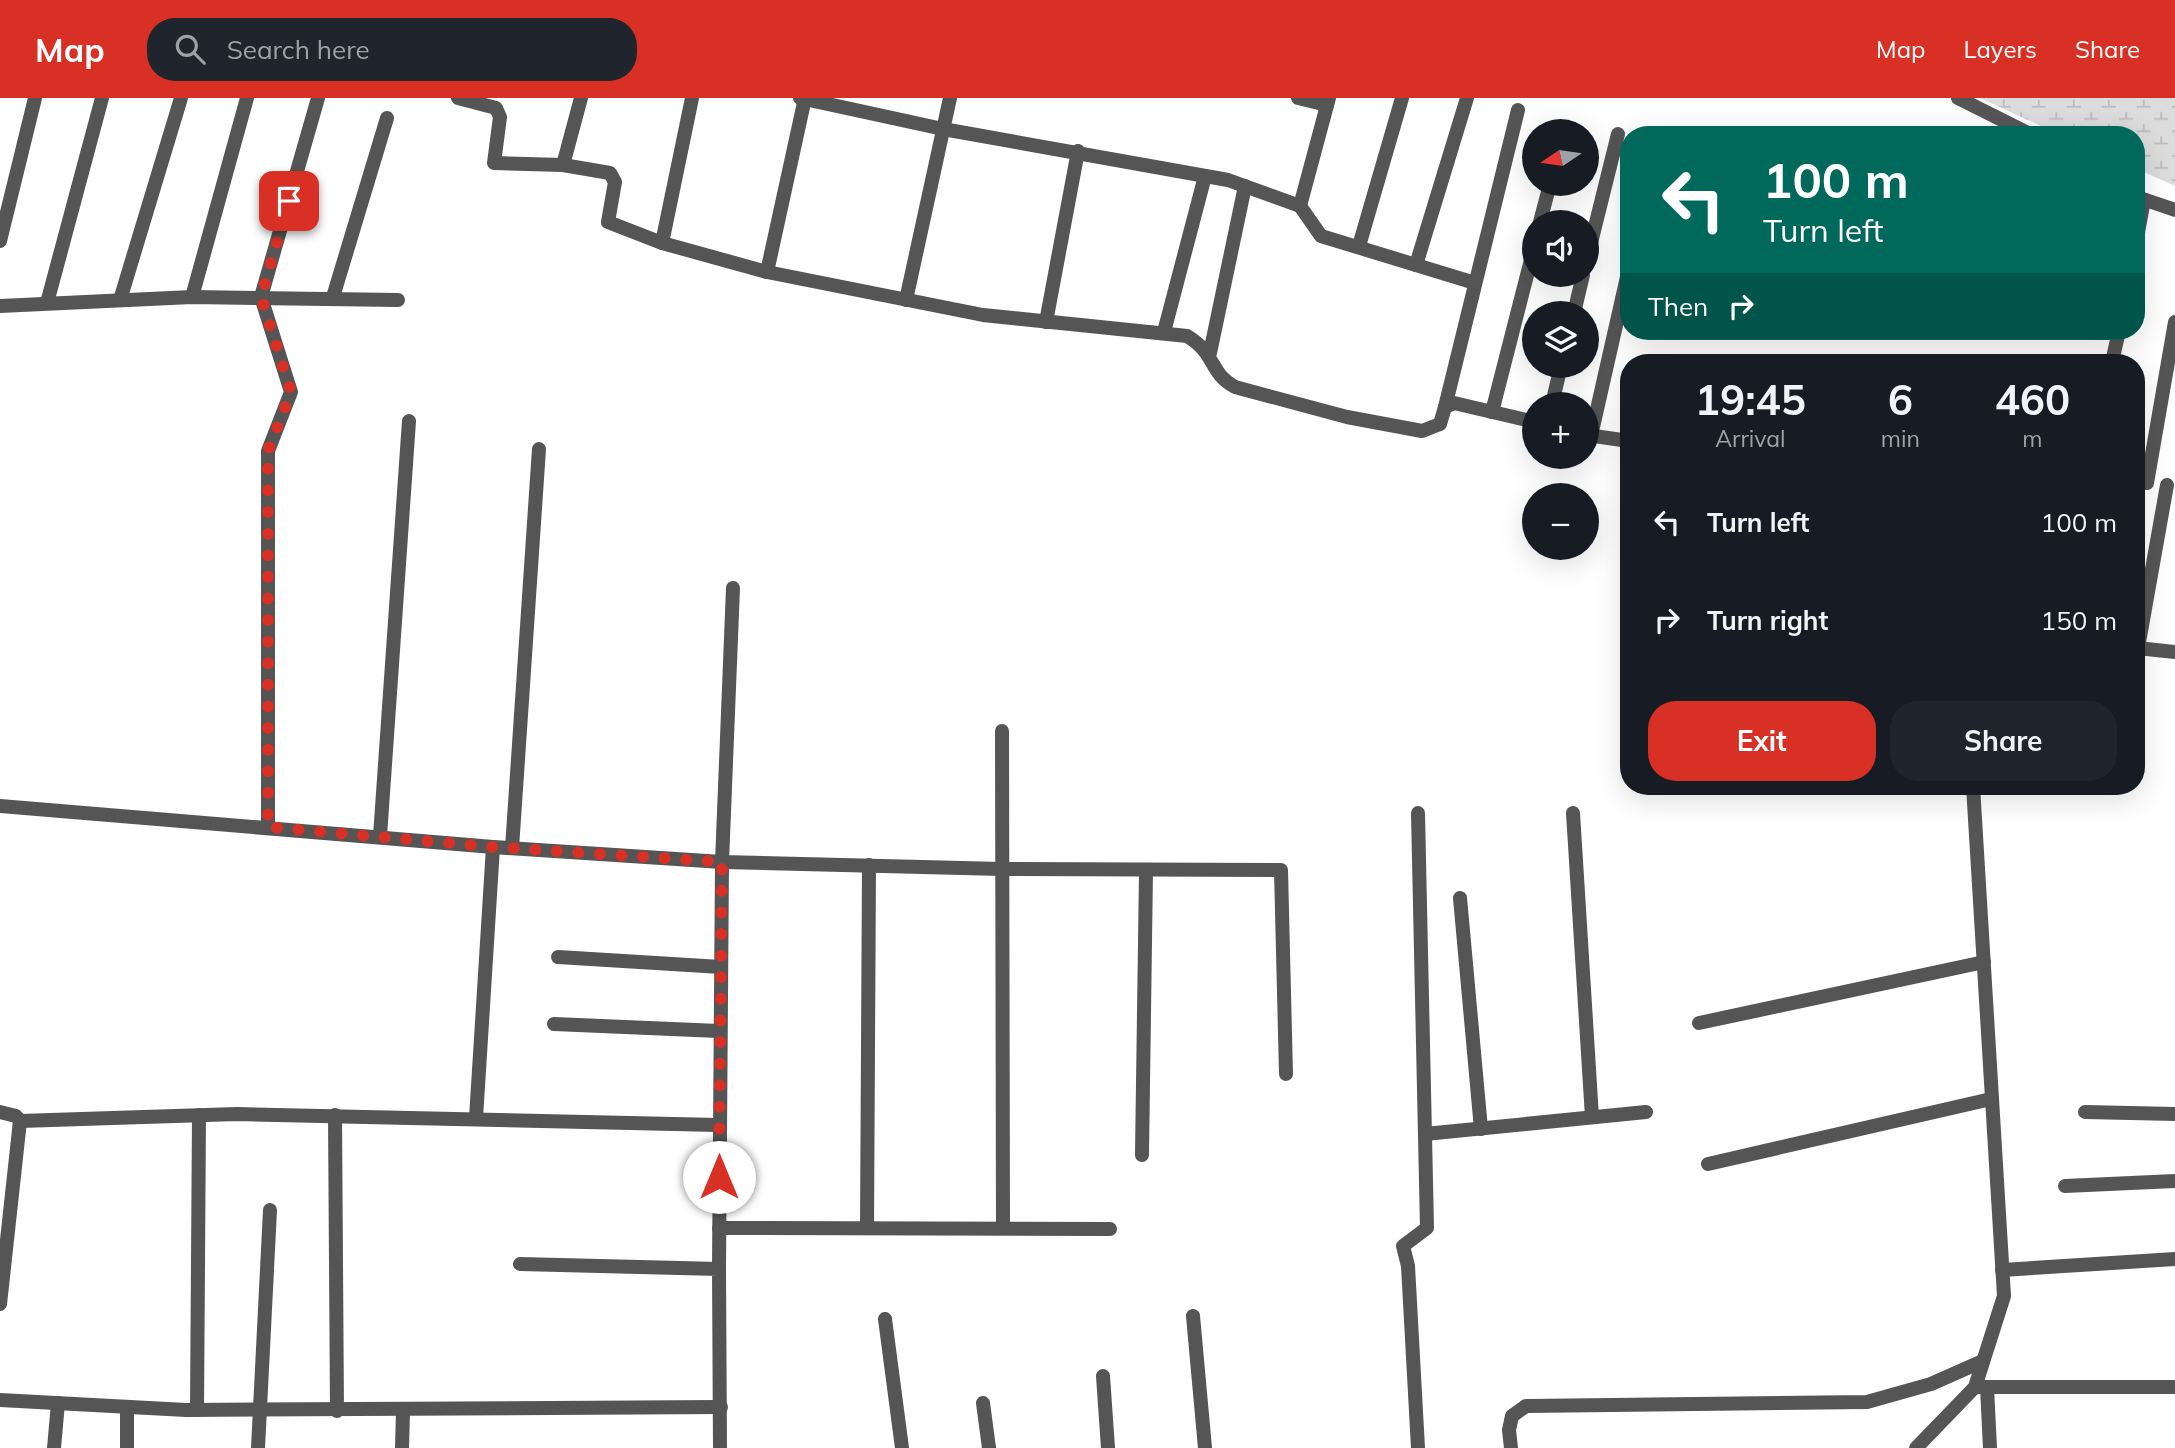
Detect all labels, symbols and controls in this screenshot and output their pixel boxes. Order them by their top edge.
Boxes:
search box [147,18,637,81]
text: Map [35,29,105,70]
icon: search [171,30,209,68]
text: Search here [227,33,370,66]
text: Map [1876,34,1925,64]
text: Layers [1963,34,2037,64]
text: Share [2075,34,2140,64]
north arrow [1522,119,1600,196]
map controls [1522,119,1599,560]
text: 100 m [1763,149,1909,210]
icon: left [1648,154,1739,245]
pin [259,171,319,231]
icon: arrive [270,182,308,220]
button: sound [1522,210,1599,287]
text: Turn left [1763,210,1883,250]
icon: right [1722,287,1760,325]
text: Then [1648,290,1708,323]
button: layers [1522,301,1599,378]
text: 19:45 [1695,373,1806,426]
text: 6 [1888,373,1913,426]
text: 460 [1995,373,2070,426]
button: + [1522,392,1599,469]
text: Arrival [1715,424,1786,453]
text: min [1881,424,1920,453]
text: m [2022,424,2043,453]
button: − [1522,483,1599,560]
icon: left [1648,503,1686,541]
text: Turn left [1707,506,1809,539]
text: 100 m [2041,506,2117,539]
icon: right [1648,601,1686,639]
text: Turn right [1707,604,1828,637]
text: 150 m [2041,604,2117,637]
button: Exit [1648,701,1876,781]
button: Share [1890,701,2117,781]
position arrow [682,1140,756,1214]

